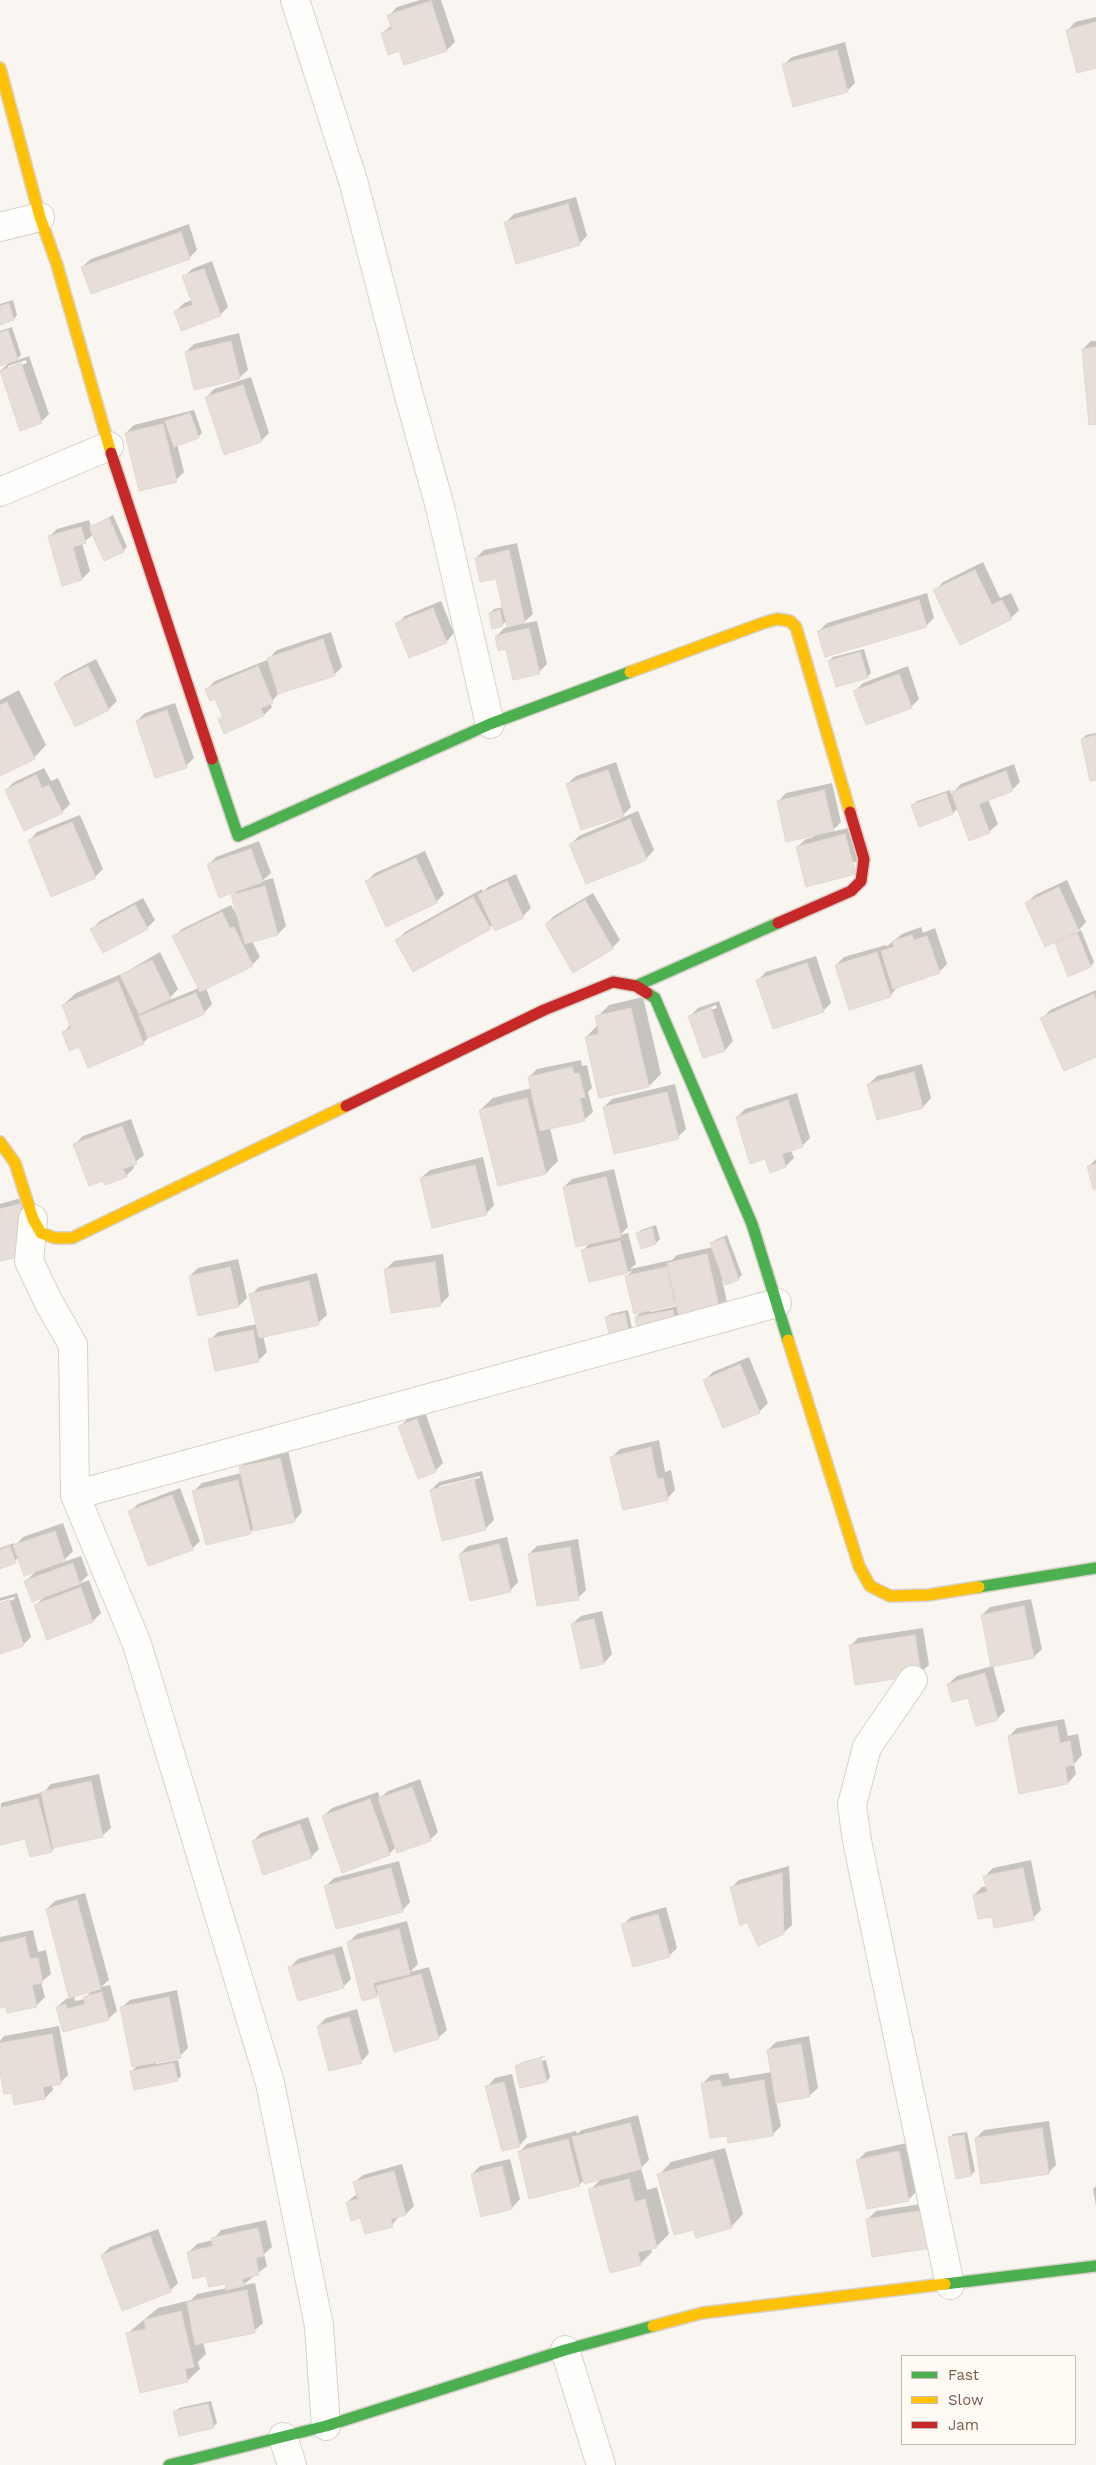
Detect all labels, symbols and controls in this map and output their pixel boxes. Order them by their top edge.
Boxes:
legend [901,2355,1076,2445]
text: Fast [948,2366,979,2384]
text: Slow [948,2391,984,2409]
text: Jam [948,2416,979,2434]

